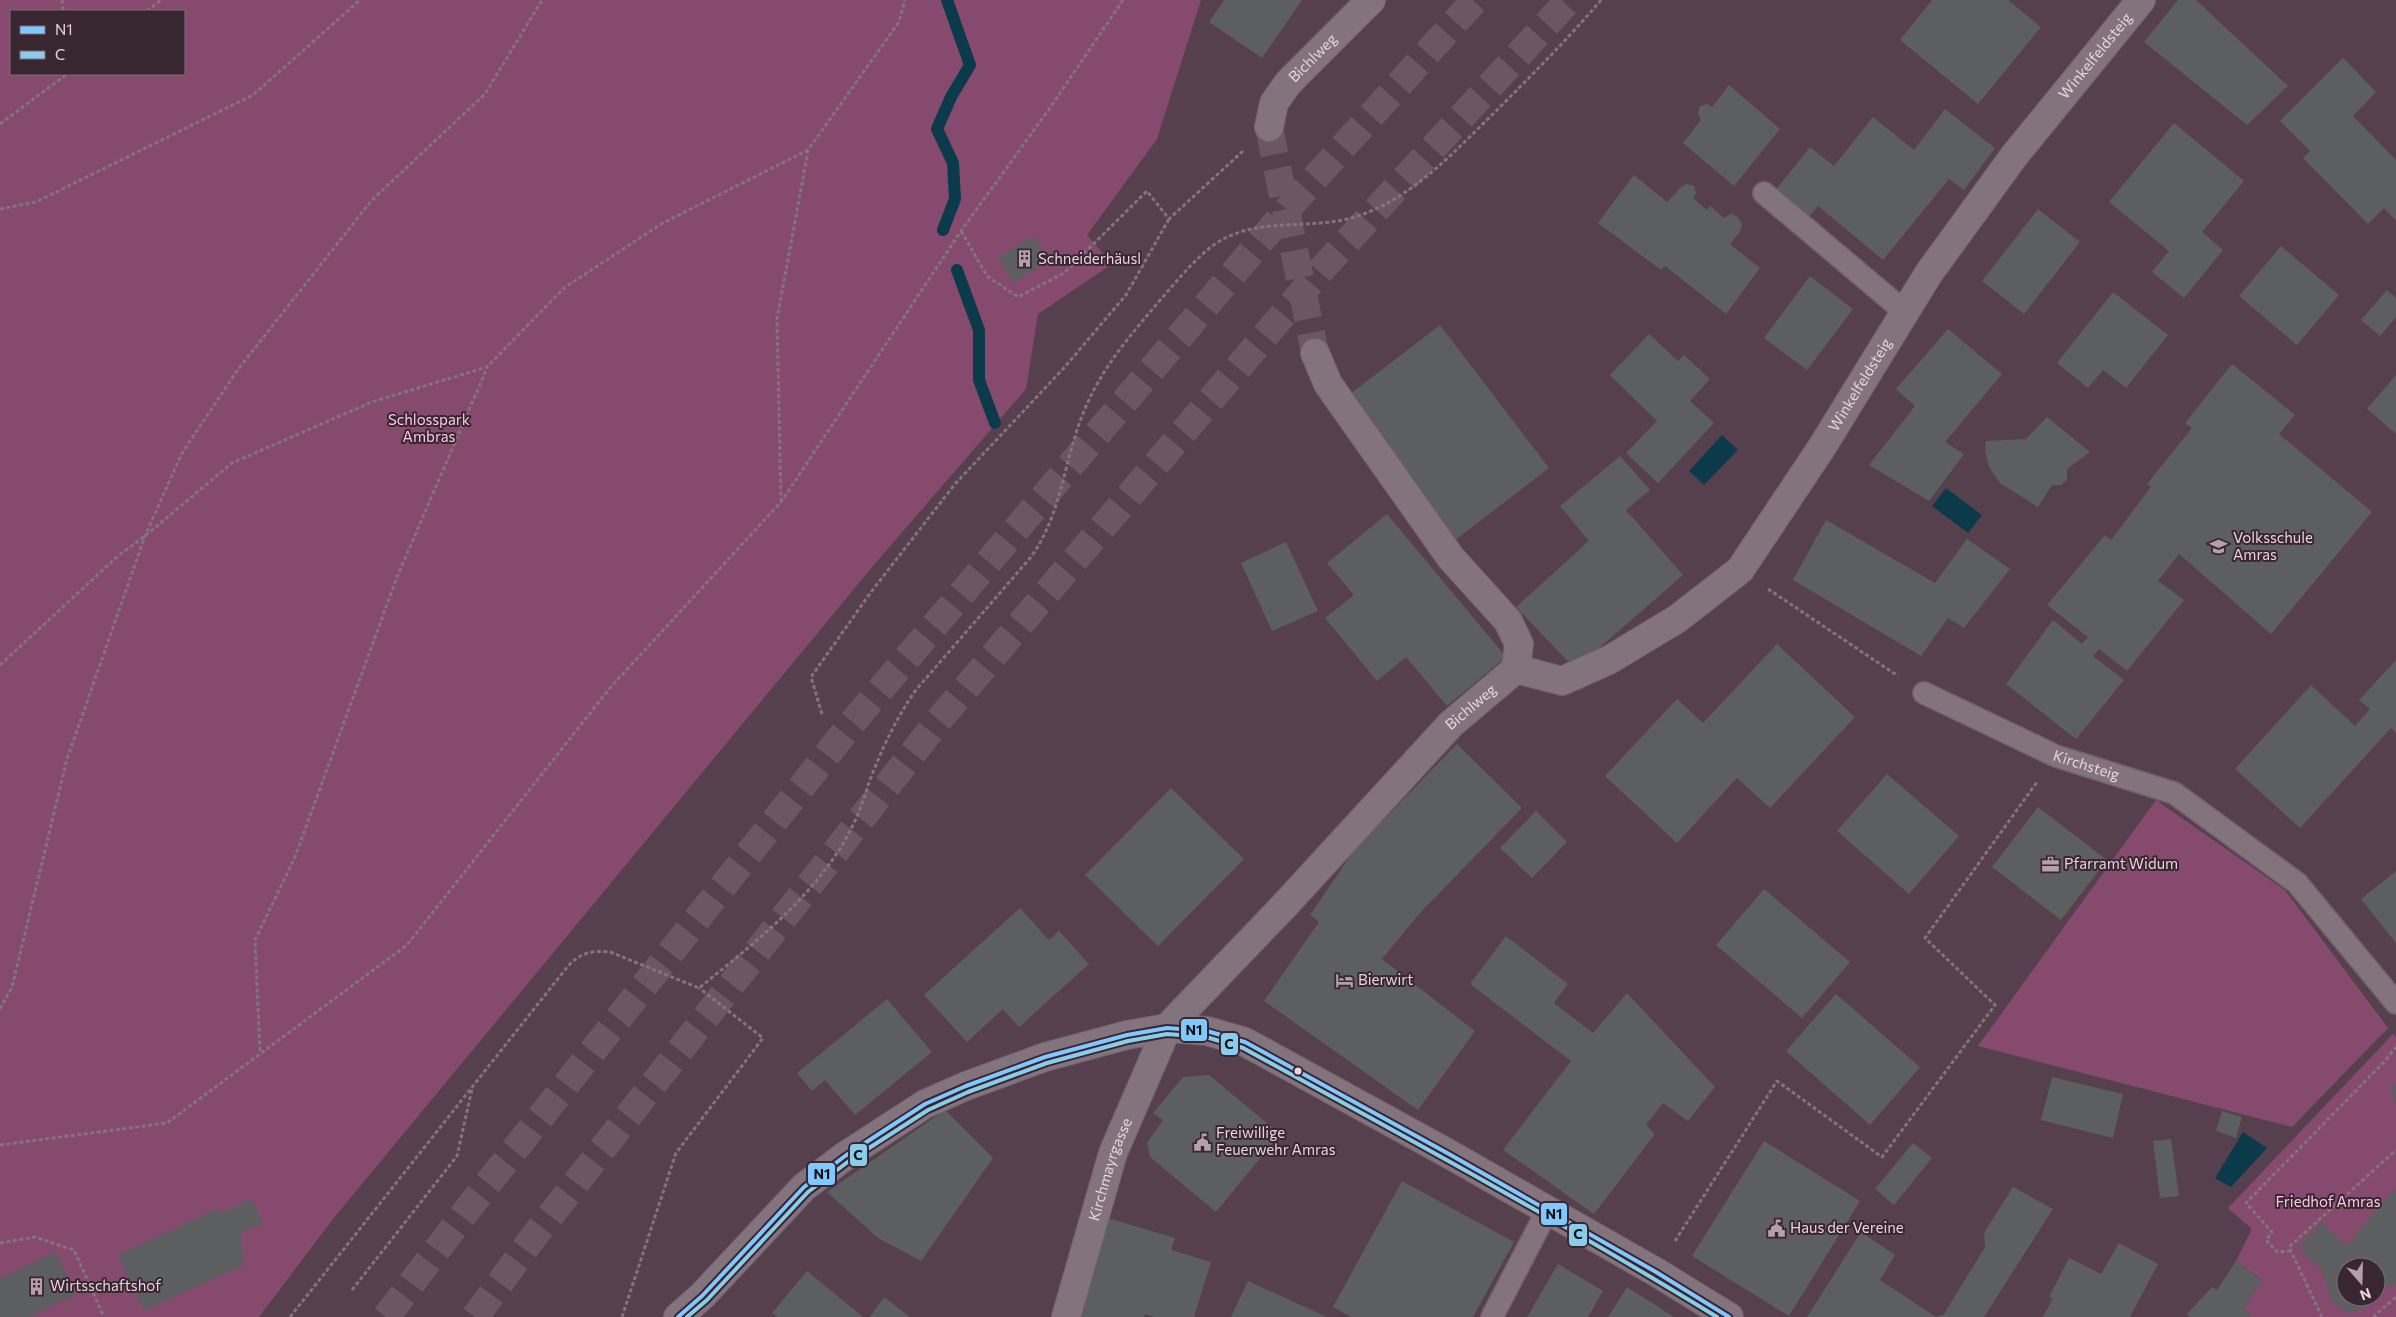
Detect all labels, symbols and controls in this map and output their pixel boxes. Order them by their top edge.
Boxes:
street label: Winkelfeldsteig [2054,8,2135,102]
legend [10,10,185,75]
text: N1 [55,20,73,38]
street label: Bichlweg [1284,29,1340,85]
text: C [55,45,65,63]
building icon: Schneiderhäusl [1014,249,1034,269]
place label: Schneiderhäusl [1038,249,1141,267]
street label: Winkelfeldsteig [1824,334,1895,434]
park label: Schlosspark Ambras [388,410,470,445]
place label: Volksschule Amras [2233,528,2313,563]
school or university icon: Volksschule Amras [2209,537,2229,557]
street label: Bichlweg [1441,680,1500,733]
street label: Kirchsteig [2051,746,2122,783]
office icon: Pfarramt Widum [2040,854,2060,874]
place label: Pfarramt Widum [2064,854,2178,872]
hotel icon: Bierwirt [1334,970,1354,990]
place label: Bierwirt [1358,970,1413,988]
line badge: N1 [1180,1018,1208,1042]
text: N1 [1186,1021,1202,1038]
line badge: C [1220,1032,1239,1056]
text: C [1224,1035,1234,1052]
unlabelled marker [1293,1066,1303,1076]
street label: Kirchmayrgasse [1084,1115,1135,1223]
place label: Freiwillige Feuerwehr Amras [1216,1123,1336,1158]
public building icon: Freiwillige Feuerwehr Amras [1192,1132,1212,1152]
line badge: C [849,1143,868,1167]
text: C [853,1146,863,1163]
line badge: N1 [807,1162,836,1186]
text: N1 [814,1165,830,1182]
park label: Friedhof Amras [2275,1192,2381,1210]
line badge: N1 [1540,1202,1568,1226]
text: N1 [1546,1205,1562,1222]
public building icon: Haus der Vereine [1766,1218,1786,1238]
place label: Haus der Vereine [1790,1218,1904,1236]
line badge: C [1568,1223,1588,1247]
text: C [1573,1225,1583,1242]
north arrow [2336,1257,2386,1307]
building icon: Wirtsschaftshof [26,1276,46,1296]
place label: Wirtsschaftshof [50,1276,161,1294]
text: N [2358,1285,2373,1304]

